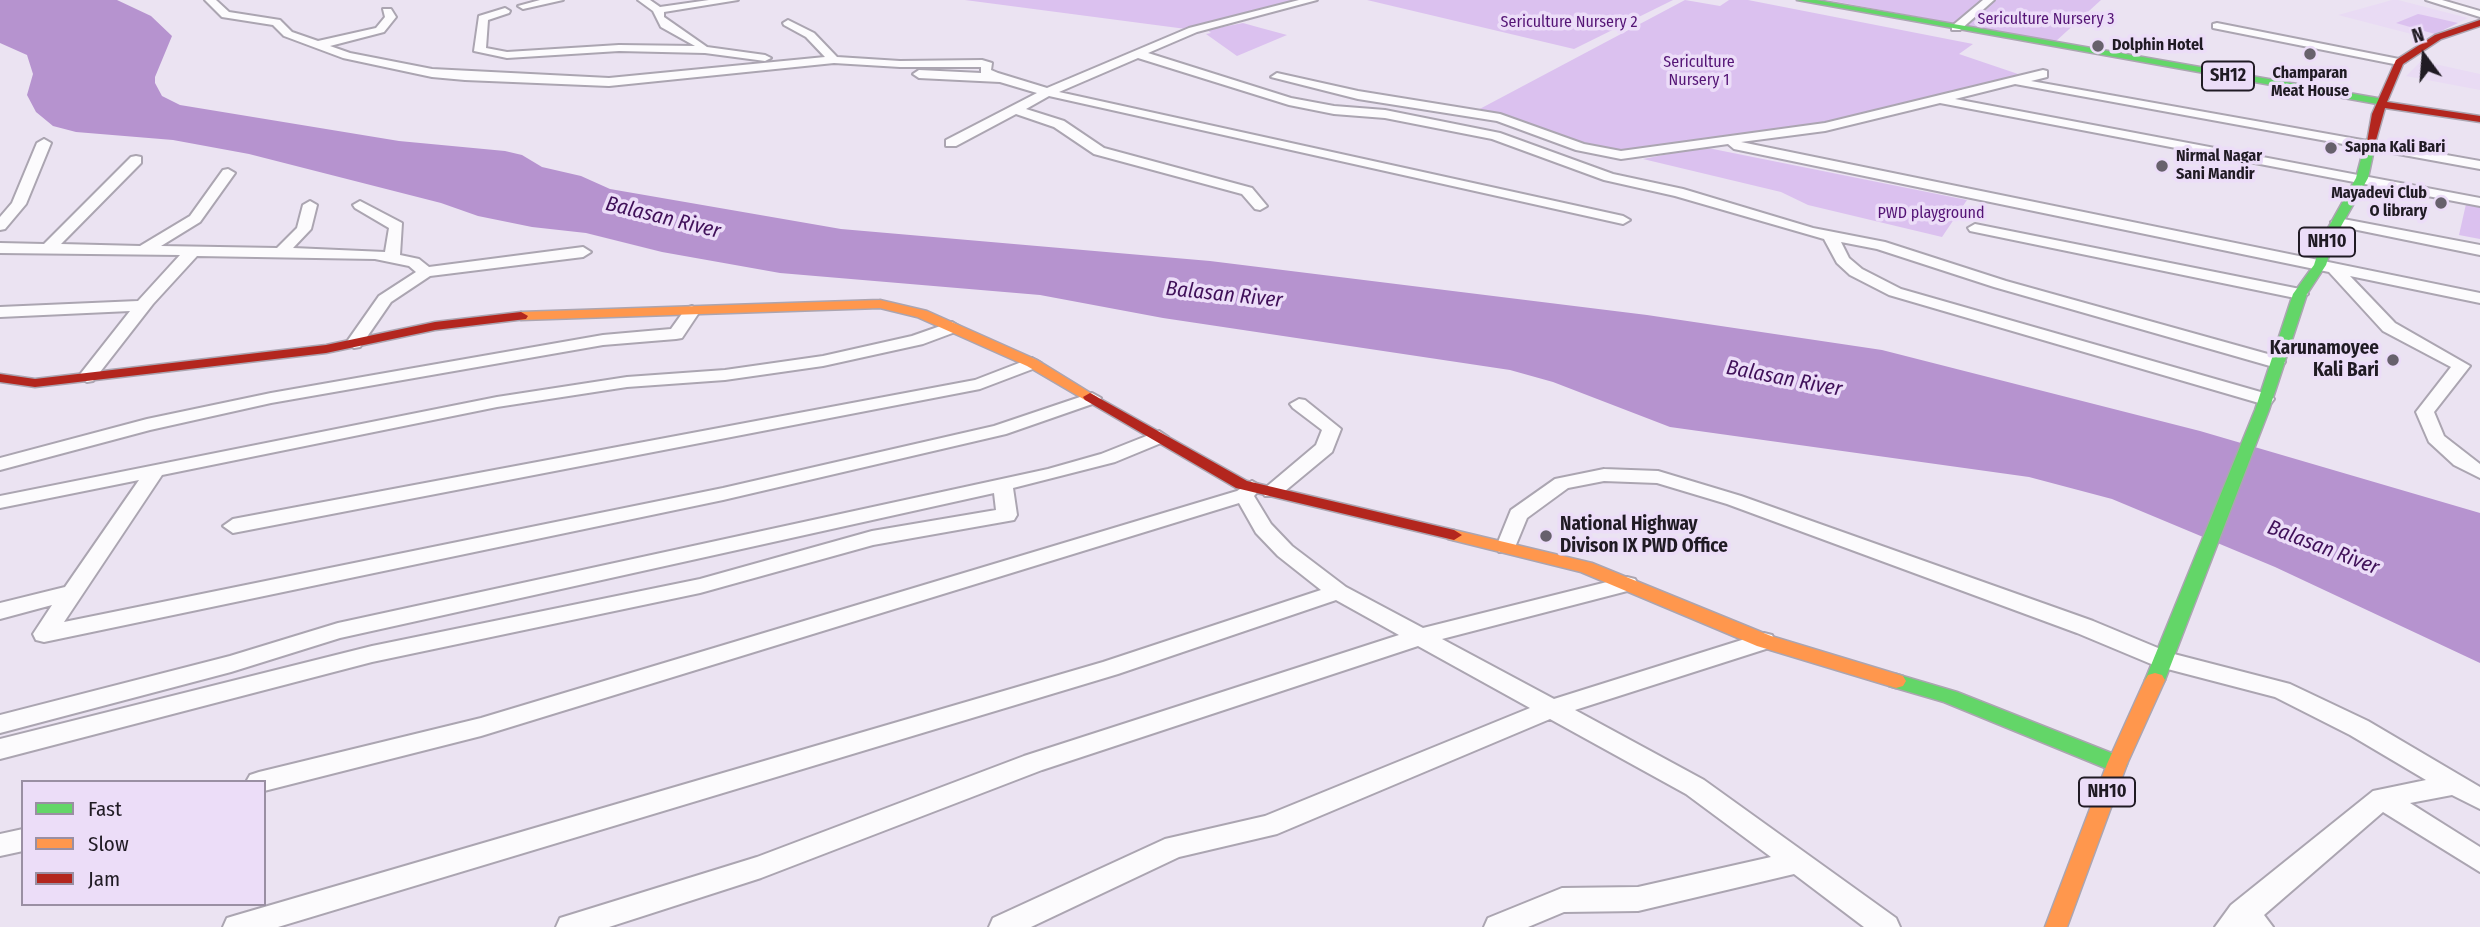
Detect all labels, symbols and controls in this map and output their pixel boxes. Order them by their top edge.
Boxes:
park label: Sericulture Nursery 3 [1977,10,2115,30]
park label: Sericulture Nursery 2 [1501,13,1637,33]
north arrow [2389,21,2459,91]
text: N [2409,23,2427,48]
place label: Dolphin Hotel [2112,36,2203,56]
marker: Dolphin Hotel [2090,38,2106,54]
marker: Champaran Meat House [2302,46,2318,62]
park label: Sericulture Nursery 1 [1663,53,1735,91]
road number: SH12 [2202,62,2254,90]
place label: Champaran Meat House [2271,64,2349,102]
place label: Sapna Kali Bari [2345,138,2445,158]
marker: Sapna Kali Bari [2323,140,2339,156]
place label: Nirmal Nagar Sani Mandir [2176,147,2262,185]
marker: Nirmal Nagar Sani Mandir [2154,158,2170,174]
place label: Mayadevi Club O library [2331,184,2427,222]
water label: Balasan River [603,192,723,244]
marker: Mayadevi Club O library [2433,195,2449,211]
park label: PWD playground [1877,204,1985,224]
road number: NH10 [2299,228,2355,256]
water label: Balasan River [1164,276,1284,314]
place label: Karunamoyee Kali Bari [2270,338,2379,382]
marker: Karunamoyee Kali Bari [2385,352,2401,368]
water label: Balasan River [1724,355,1844,403]
place label: National Highway Divison IX PWD Office [1560,514,1728,558]
water label: Balasan River [2264,515,2382,581]
marker: National Highway Divison IX PWD Office [1538,528,1554,544]
road number: NH10 [2079,778,2135,806]
legend [21,780,266,906]
text: Fast [88,796,122,822]
text: Slow [88,831,129,857]
text: Jam [88,866,120,892]

